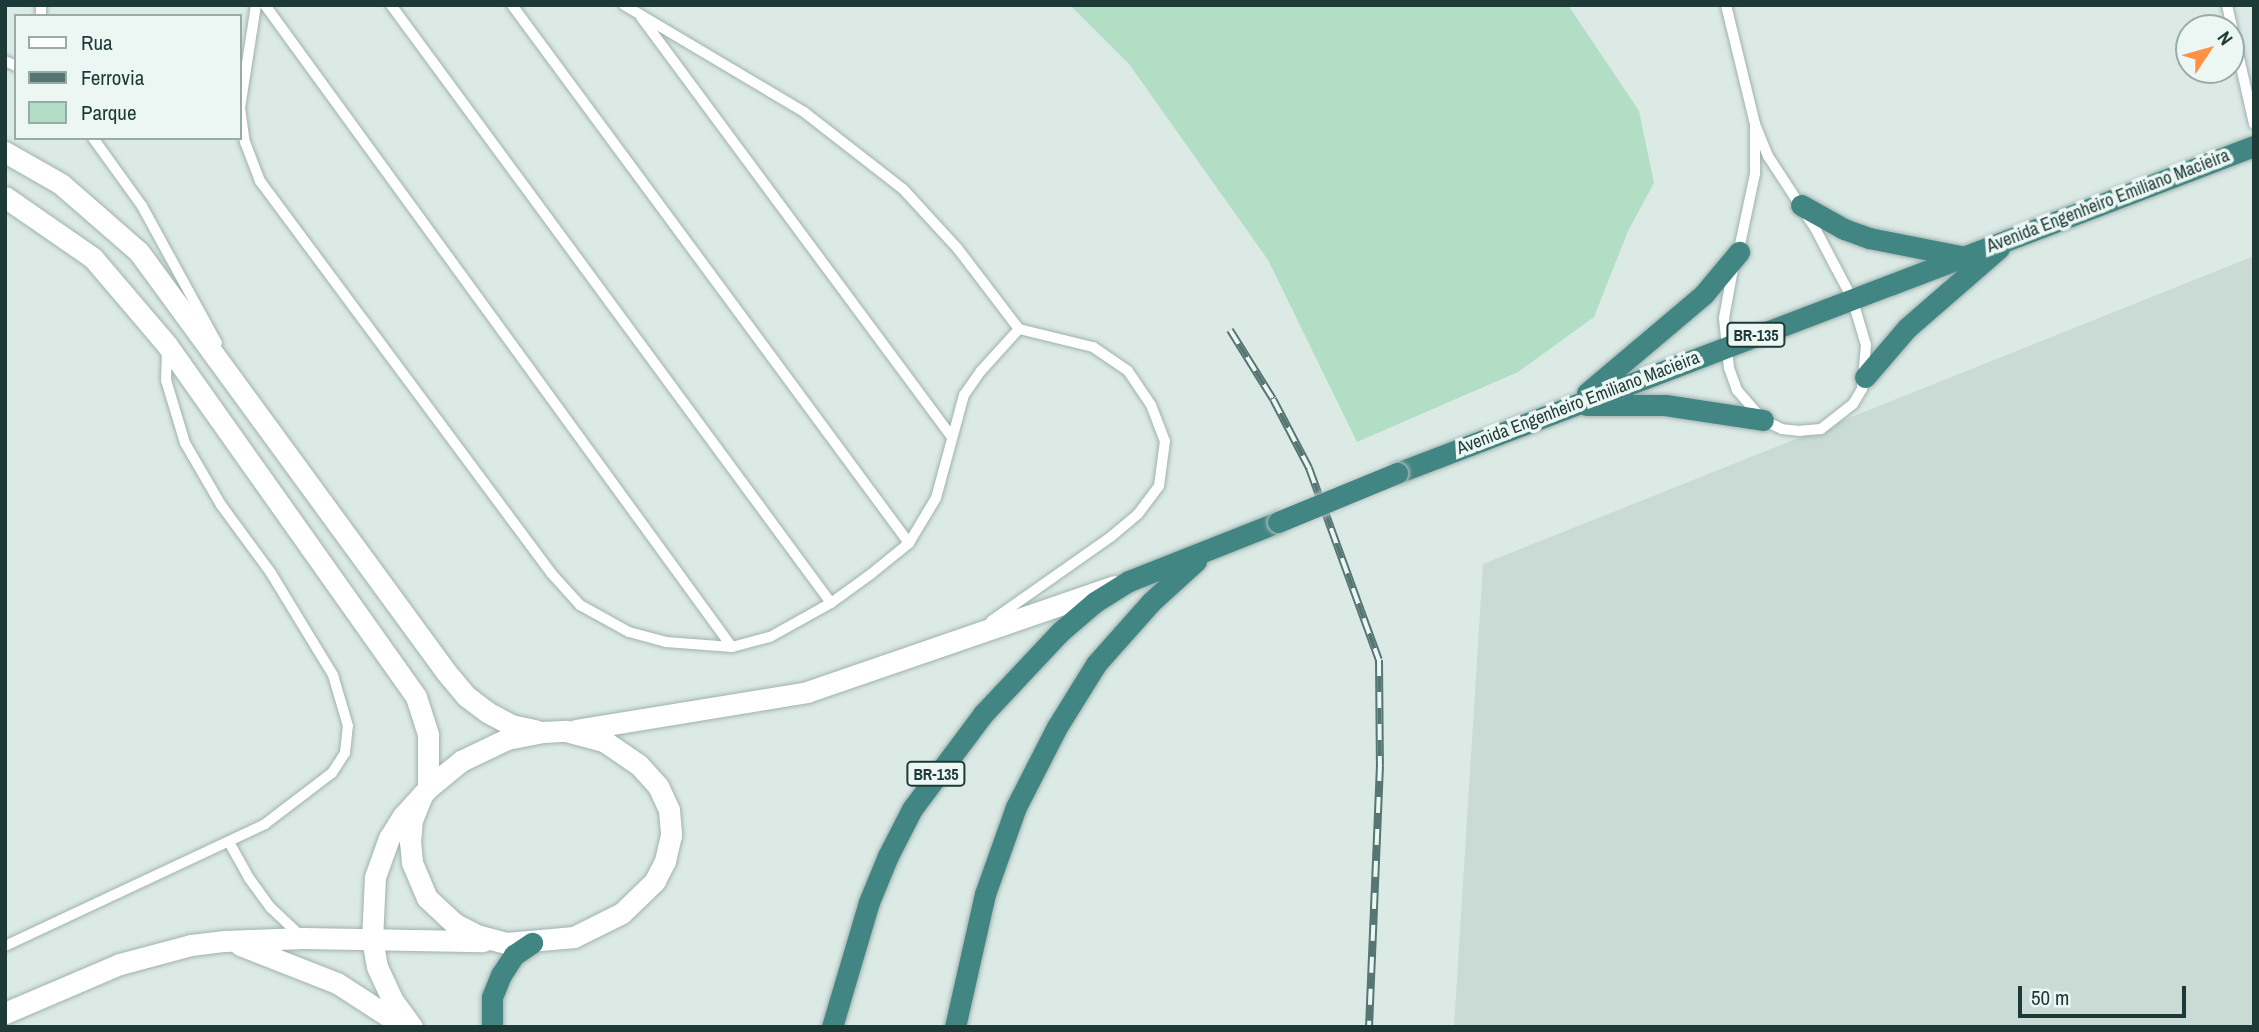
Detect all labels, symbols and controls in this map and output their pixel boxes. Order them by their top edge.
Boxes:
legend [14,14,242,140]
north arrow [2175,14,2245,84]
text: N [2212,26,2239,50]
text: Rua [81,28,113,57]
text: Ferrovia [81,63,144,92]
text: Parque [81,98,137,127]
street label: Avenida Engenheiro Emiliano Macieira [1984,145,2232,257]
road number: BR-135 [1726,322,1786,348]
street label: Avenida Engenheiro Emiliano Macieira [1454,347,1702,459]
road number: BR-135 [906,762,966,786]
scale bar [2021,972,2189,1016]
text: 50 m [2031,983,2069,1012]

